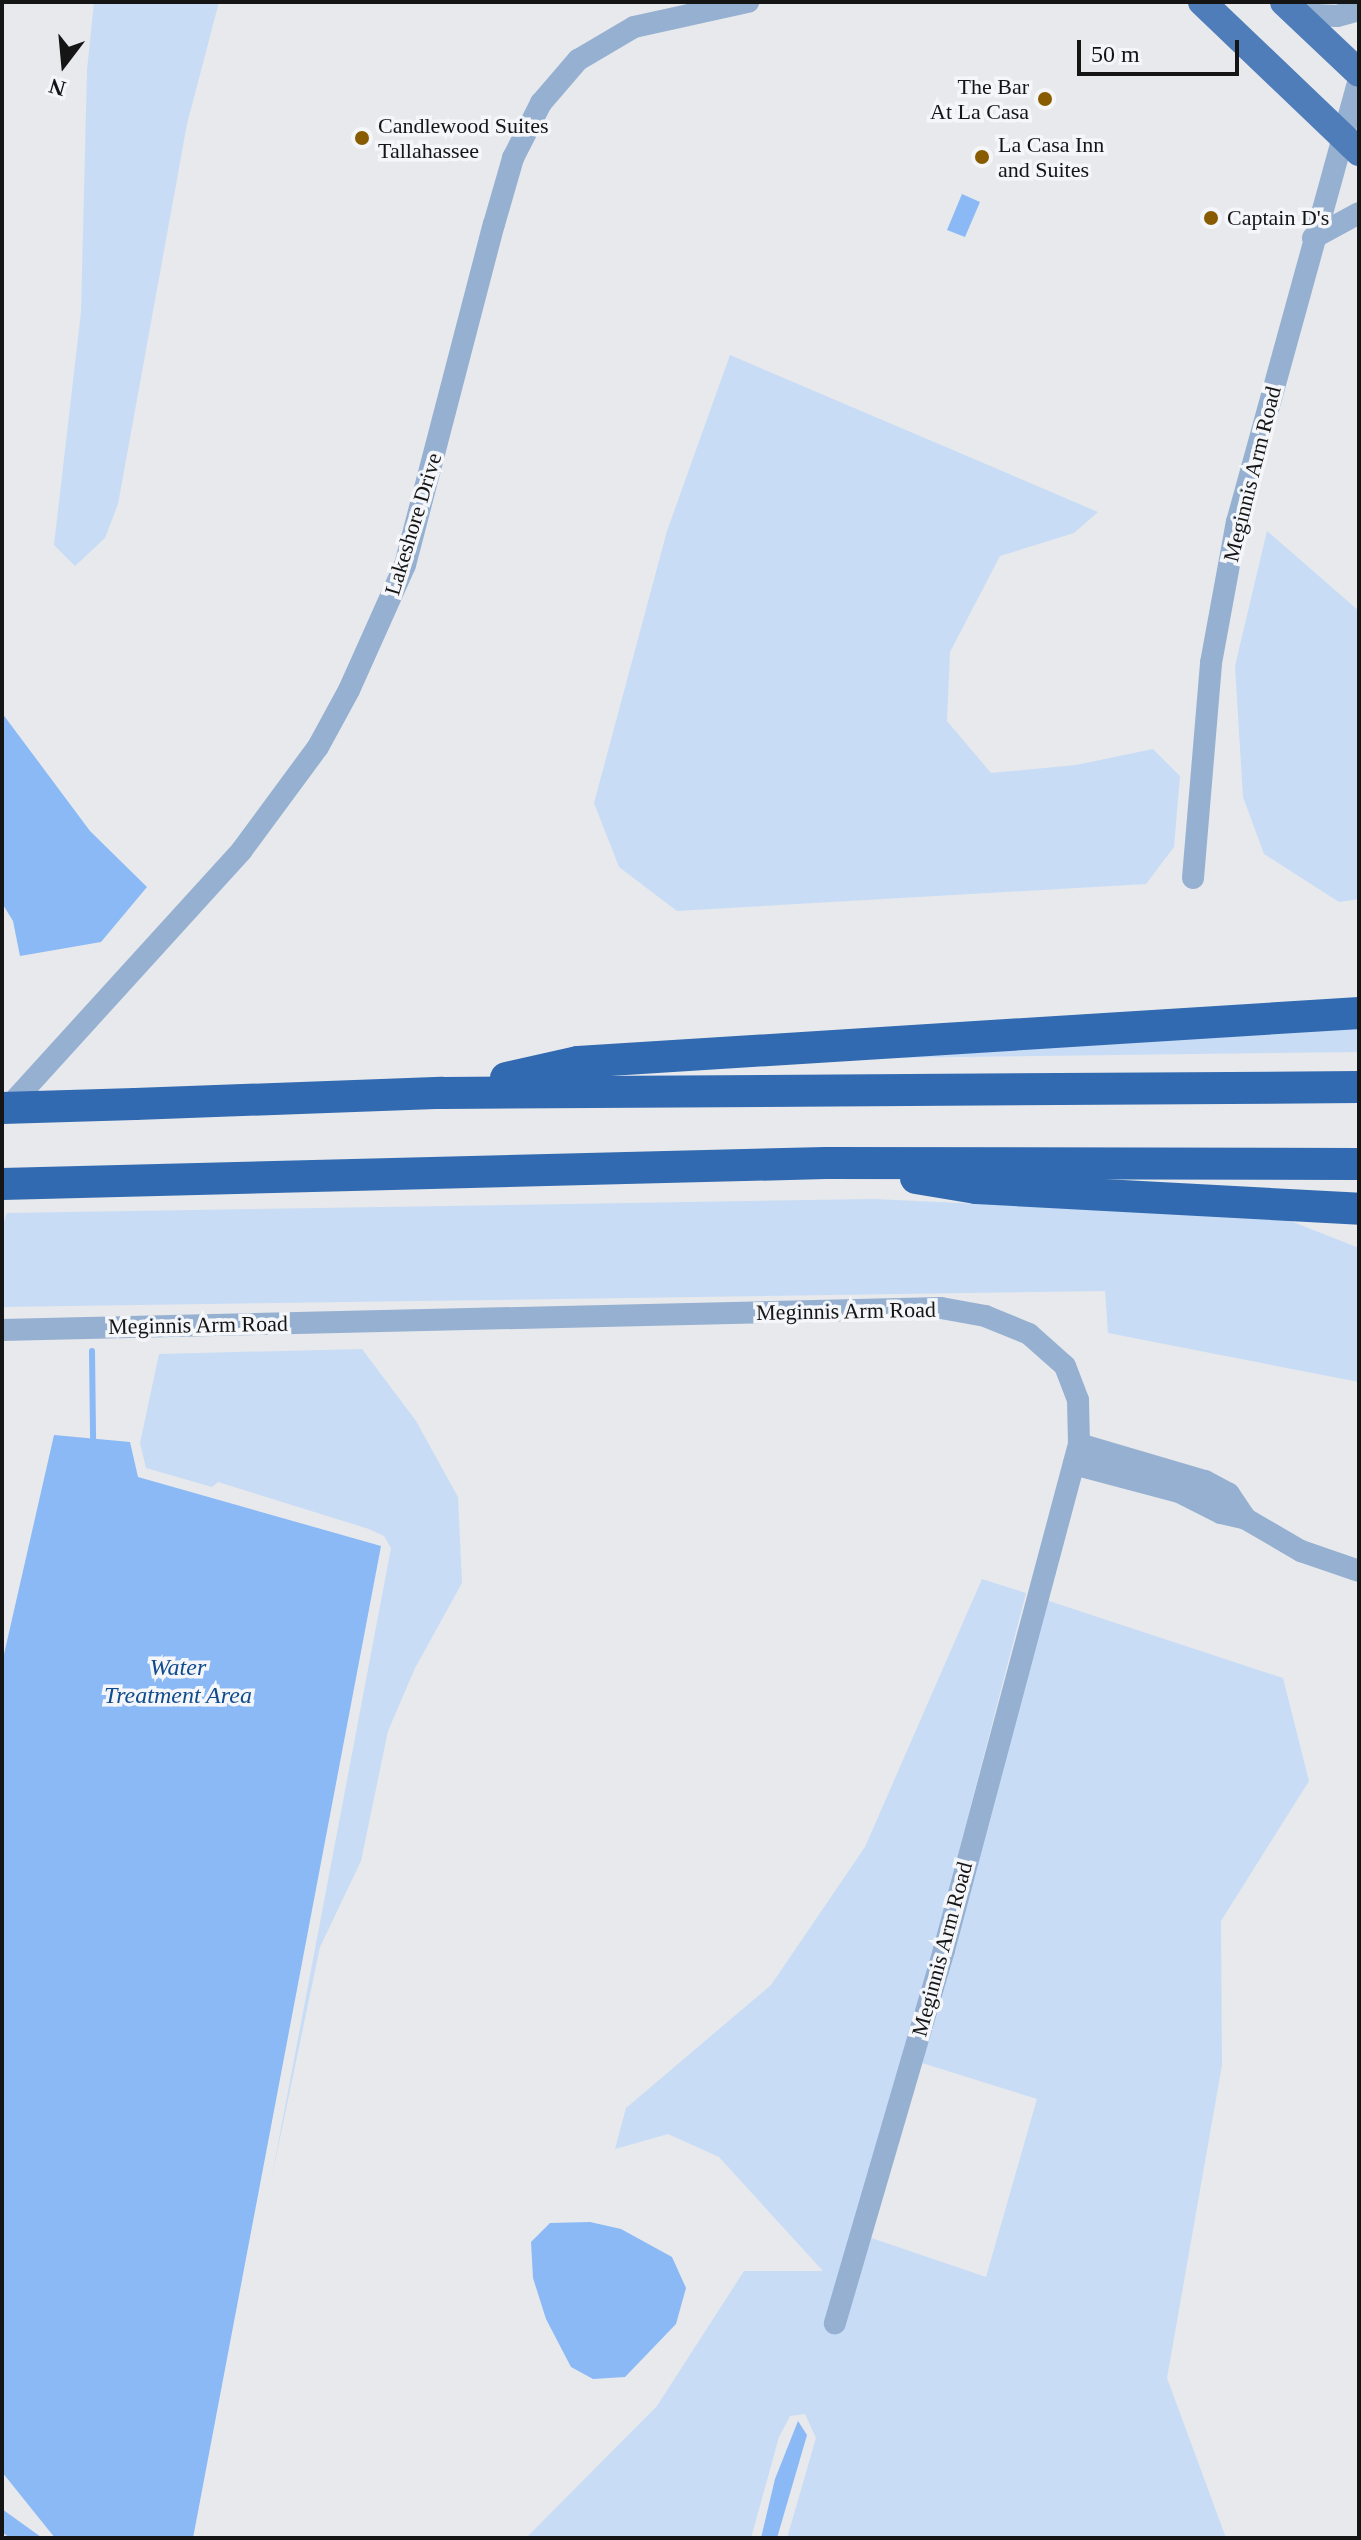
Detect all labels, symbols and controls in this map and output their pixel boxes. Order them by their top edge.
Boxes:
north arrow [24,24,104,104]
scale bar [1081,24,1243,74]
text: 50 m [1091,41,1140,67]
text: N [46,73,68,102]
place label: The Bar At La Casa [930,73,1029,124]
marker: The Bar At La Casa [1036,90,1054,108]
place label: Candlewood Suites Tallahassee [378,112,548,164]
marker: Candlewood Suites Tallahassee [353,129,371,147]
place label: La Casa Inn and Suites [998,131,1104,182]
marker: La Casa Inn and Suites [973,148,991,166]
place label: Captain D's [1227,205,1329,231]
marker: Captain D's [1202,209,1220,227]
street label: Meginnis Arm Road [1217,383,1287,565]
street label: Lakeshore Drive [379,450,447,598]
street label: Meginnis Arm Road [755,1296,937,1326]
street label: Meginnis Arm Road [107,1310,289,1340]
water label: Water Treatment Area [104,1654,252,1710]
street label: Meginnis Arm Road [906,1858,978,2040]

